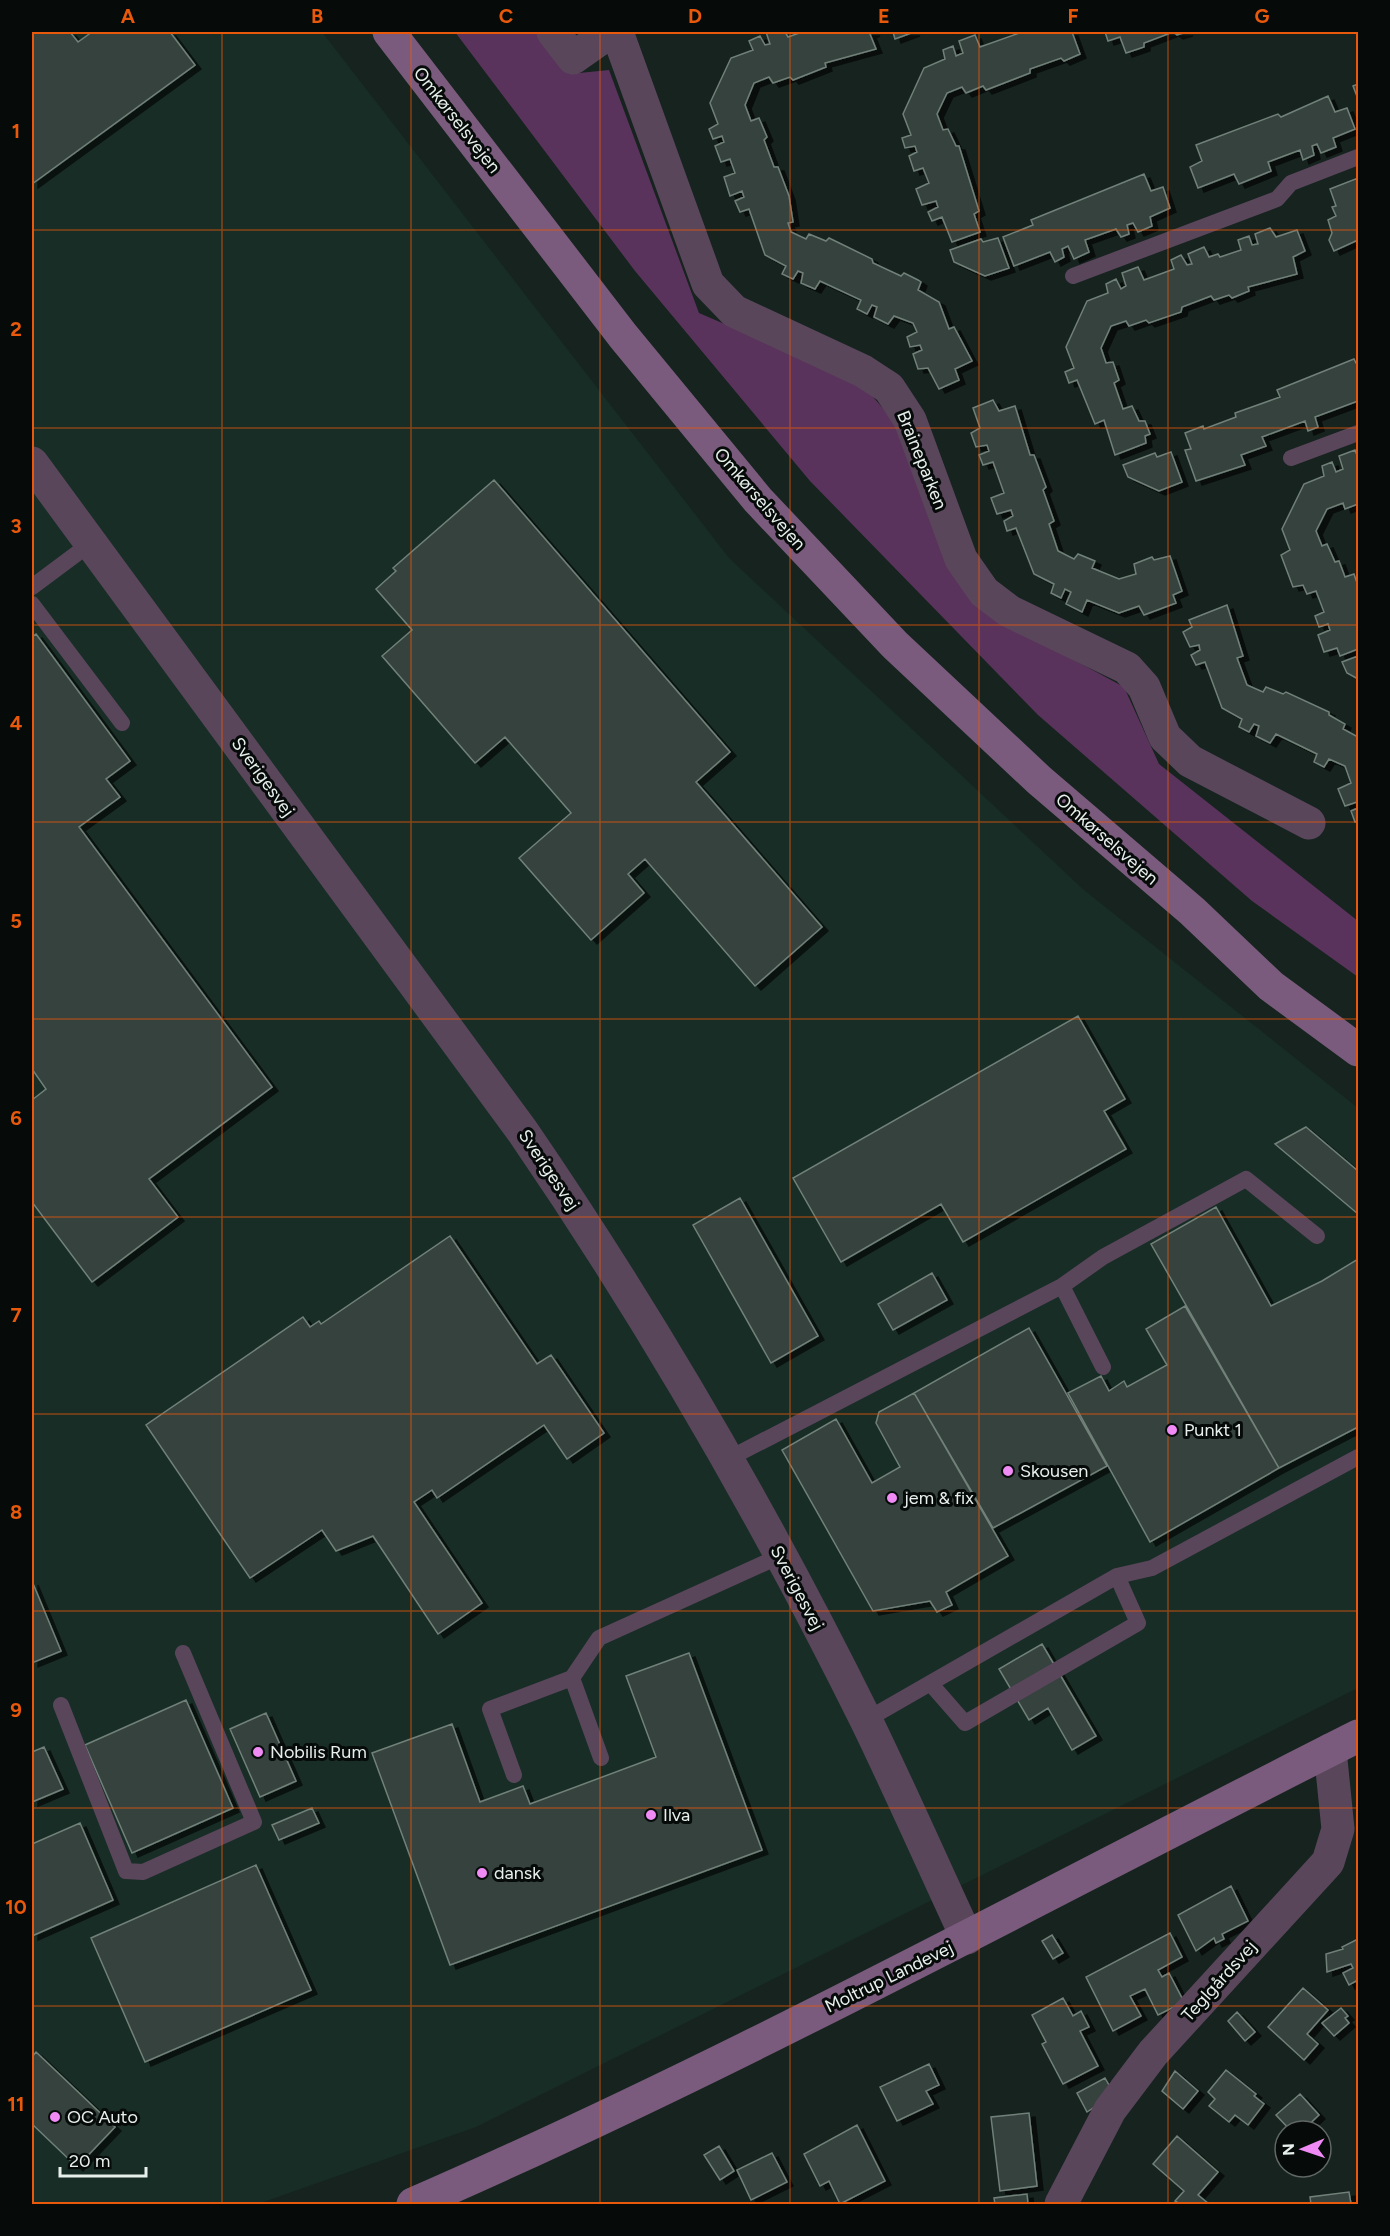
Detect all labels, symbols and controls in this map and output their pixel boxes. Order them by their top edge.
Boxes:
text: A [121,4,136,28]
text: B [311,4,323,28]
text: C [499,4,513,28]
text: D [688,4,702,28]
text: E [878,4,890,28]
text: F [1067,4,1079,28]
text: G [1255,4,1270,28]
street label: Omkørselsvejen [409,63,505,177]
text: 1 [12,119,20,143]
text: 2 [10,317,22,341]
street label: Braineparken [892,407,952,513]
street label: Omkørselsvejen [710,443,810,555]
text: 3 [10,514,22,538]
text: 4 [10,711,23,735]
street label: Sverigesvej [227,733,299,821]
street label: Omkørselsvejen [1051,789,1163,889]
text: 5 [10,909,22,933]
text: 6 [10,1106,22,1130]
street label: Sverigesvej [514,1125,584,1215]
text: 7 [10,1303,22,1327]
place label: Punkt 1 [1184,1419,1242,1441]
marker: Punkt 1 [1165,1423,1179,1437]
place label: Skousen [1020,1460,1088,1482]
marker: Skousen [1001,1464,1015,1478]
place label: jem & fix [903,1487,974,1509]
marker: jem & fix [885,1491,899,1505]
text: 8 [10,1500,22,1524]
street label: Sverigesvej [765,1542,829,1634]
text: 9 [10,1698,22,1722]
place label: Nobilis Rum [270,1741,367,1763]
marker: Nobilis Rum [251,1745,265,1759]
place label: Ilva [663,1804,690,1826]
marker: Ilva [644,1808,658,1822]
place label: dansk [494,1862,541,1884]
marker: dansk [475,1866,489,1880]
text: 10 [5,1895,27,1919]
street label: Moltrup Landevej [821,1936,957,2018]
street label: Teglgårdsvej [1177,1936,1261,2026]
text: 11 [8,2092,24,2116]
place label: OC Auto [67,2106,138,2128]
marker: OC Auto [48,2110,62,2124]
north arrow [1273,2119,1333,2179]
scale bar [60,2140,146,2178]
text: N [1279,2143,1298,2156]
text: 20 m [69,2150,110,2172]

